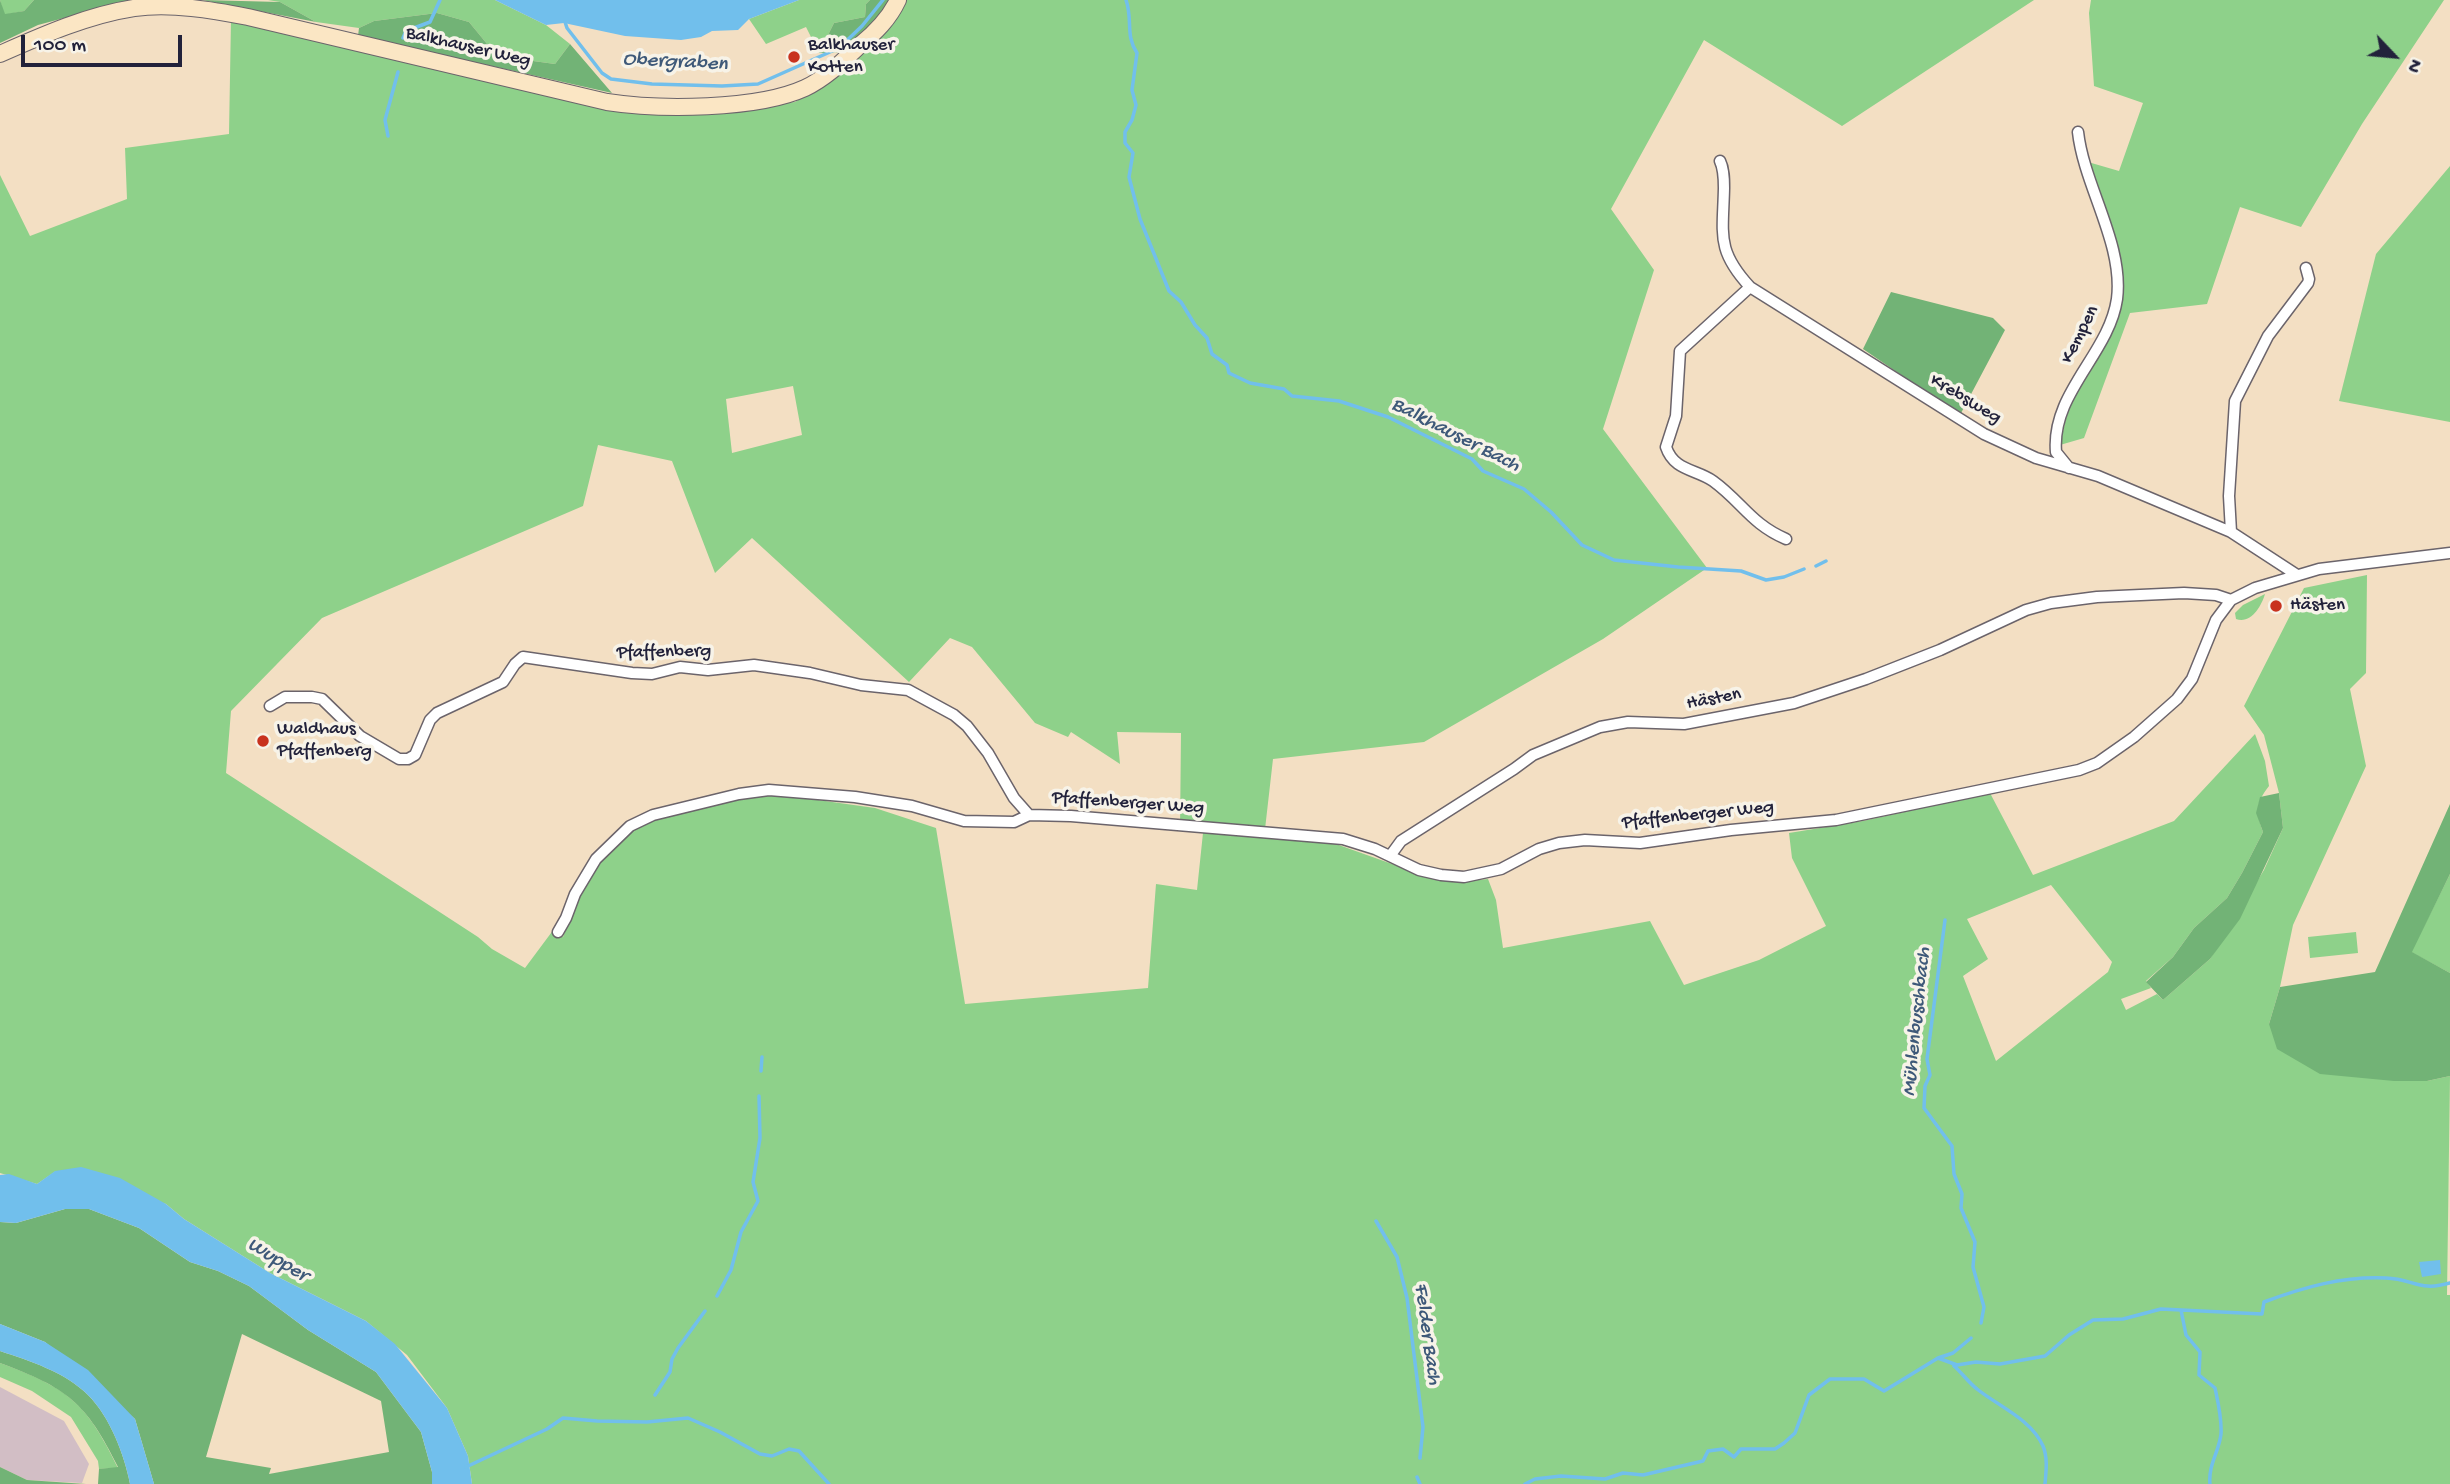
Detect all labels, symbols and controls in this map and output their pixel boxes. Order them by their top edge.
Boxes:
scale bar [24,21,186,65]
north arrow [2359,21,2429,91]
street label: Balkhauser Weg [403,23,533,73]
text: 100 m [34,34,86,59]
place label: Balkhauser Kotten [808,35,894,79]
water label: Obergraben [622,48,728,78]
marker: Balkhauser Kotten [786,49,802,65]
text: N [2400,55,2426,76]
street label: Kempen [2057,302,2105,368]
street label: Krebsweg [1925,370,2005,430]
water label: Balkhauser Bach [1386,393,1524,479]
place label: Hästen [2290,595,2345,617]
marker: Hästen [2268,598,2284,614]
street label: Pfaffenberg [616,641,712,665]
street label: Hästen [1685,684,1743,716]
place label: Waldhaus Pfaffenberg [277,719,372,763]
marker: Waldhaus Pfaffenberg [255,733,271,749]
street label: Pfaffenberger Weg [1051,787,1205,821]
street label: Pfaffenberger Weg [1621,797,1775,835]
water label: Mühlenbuschbach [1898,946,1938,1098]
water label: Wupper [242,1233,312,1289]
water label: Felder Bach [1406,1281,1446,1387]

